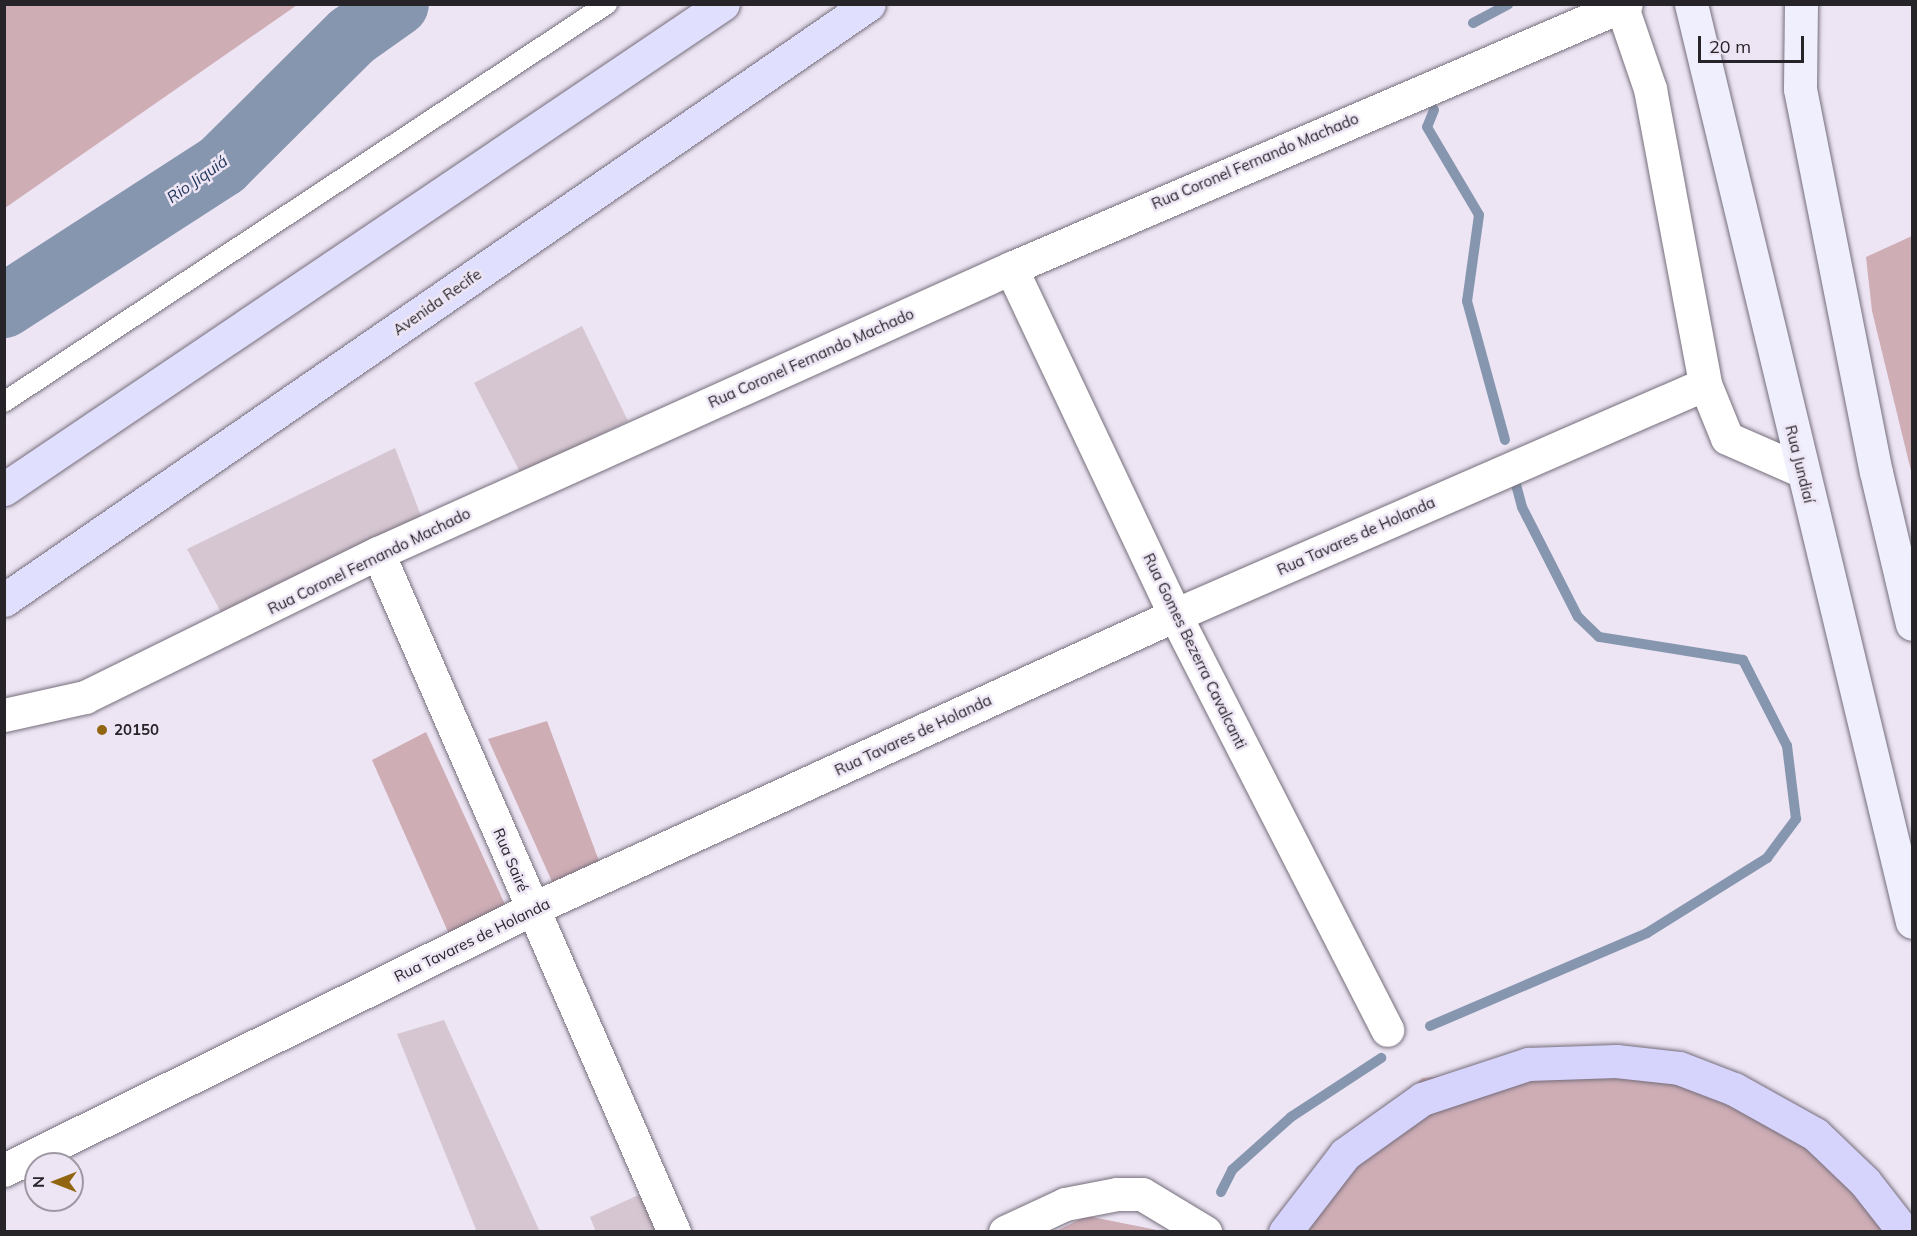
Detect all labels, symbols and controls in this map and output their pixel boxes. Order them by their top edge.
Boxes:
scale bar [1701,24,1808,62]
text: 20 m [1709,35,1751,58]
street label: Rua Coronel Fernando Machado [1149,109,1361,213]
water label: Rio Jiquiá [163,151,231,207]
street label: Avenida Recife [390,265,484,339]
street label: Rua Coronel Fernando Machado [705,304,917,412]
street label: Rua Jundiaí [1782,423,1818,505]
street label: Rua Tavares de Holanda [1274,493,1438,579]
street label: Rua Coronel Fernando Machado [265,504,473,618]
street label: Rua Gomes Bezerra Cavalcanti [1140,550,1250,752]
street label: Rua Tavares de Holanda [832,691,994,779]
place label: 20150 [114,721,159,739]
marker: 20150 [95,723,109,737]
street label: Rua Sairé [490,825,532,895]
street label: Rua Tavares de Holanda [391,894,553,986]
north arrow [24,1152,84,1212]
text: N [28,1176,48,1188]

